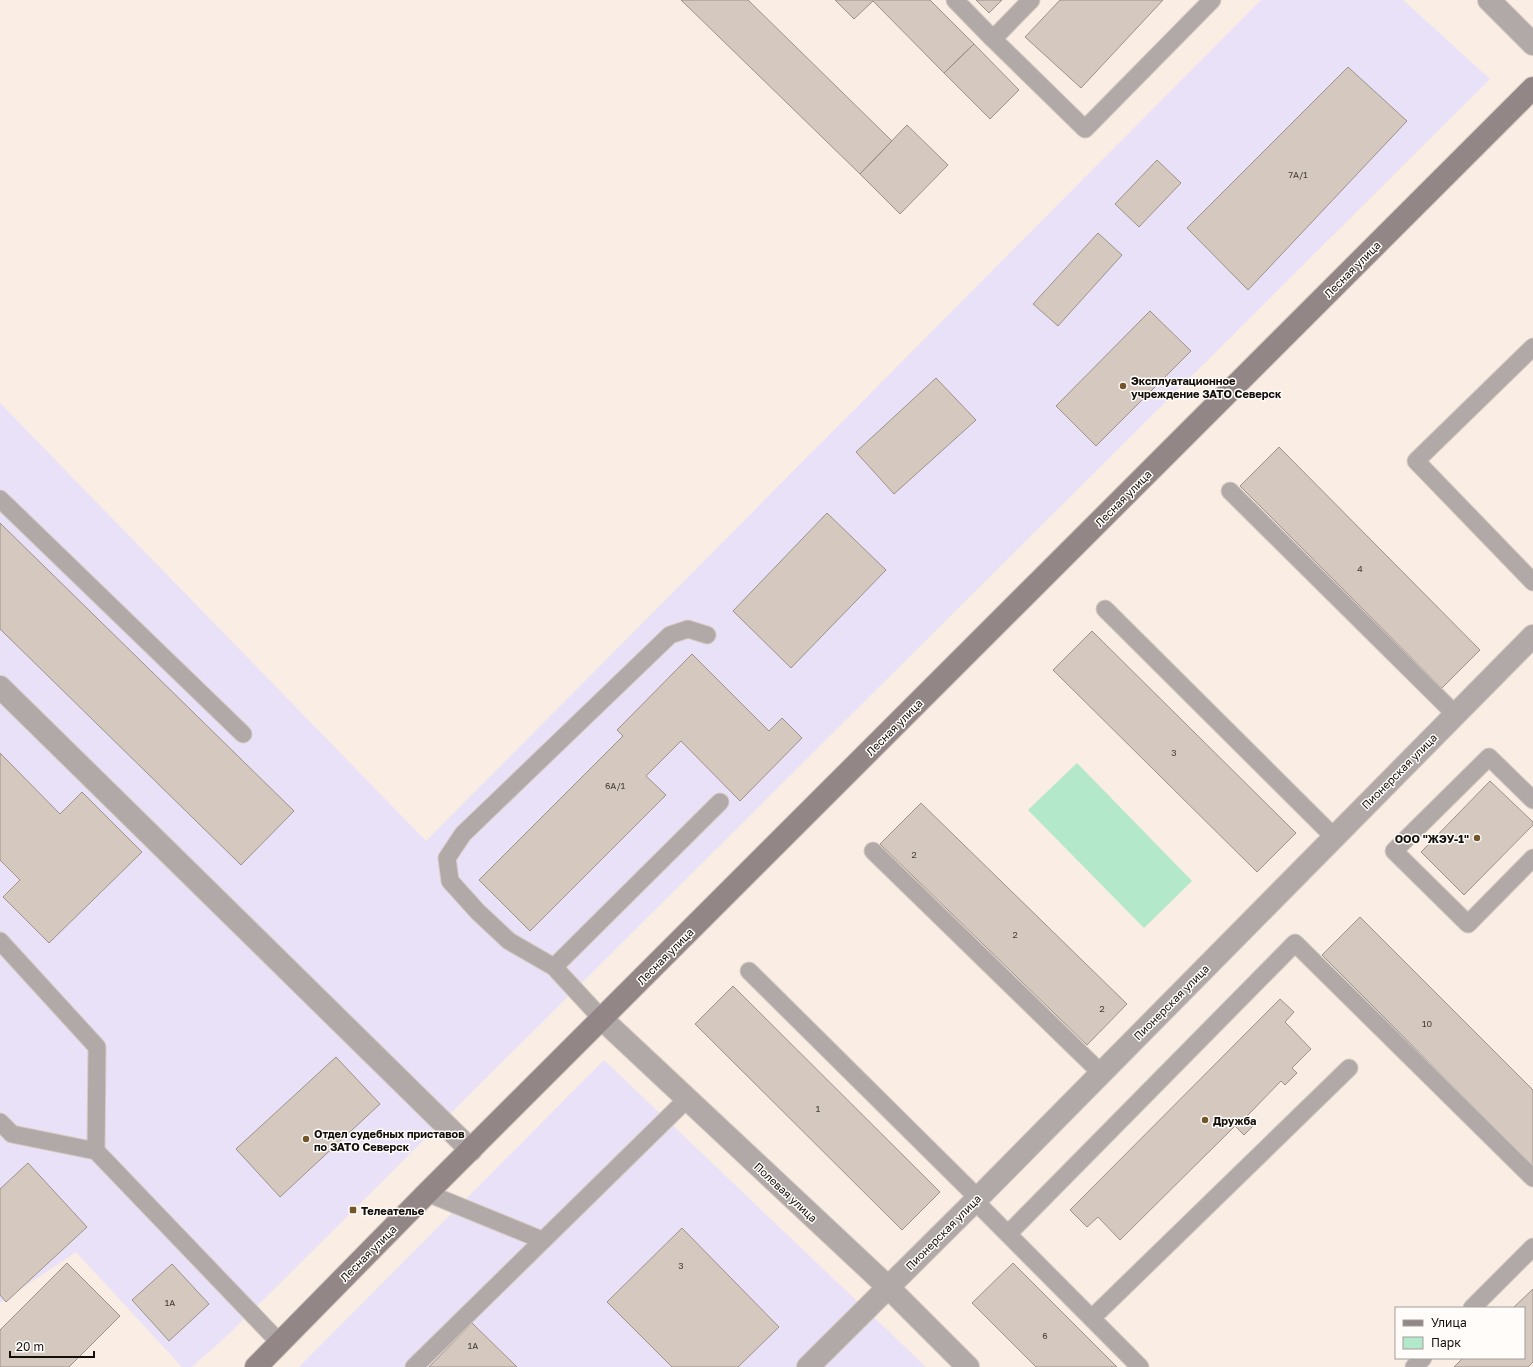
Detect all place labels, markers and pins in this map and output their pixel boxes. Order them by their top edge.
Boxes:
place label: Эксплуатационное учреждение ЗАТО Северск [1131,374,1282,400]
marker: Эксплуатационное учреждение ЗАТО Северск [1118,381,1128,391]
place label: ООО "ЖЭУ-1" [1395,832,1469,845]
marker: ООО "ЖЭУ-1" [1472,833,1482,843]
place label: Дружба [1213,1114,1256,1127]
marker: Дружба [1200,1115,1210,1125]
place label: Отдел судебных приставов по ЗАТО Северск [314,1127,465,1153]
marker: Отдел судебных приставов по ЗАТО Северск [301,1134,311,1144]
place label: Телеателье [361,1204,425,1217]
marker: Телеателье [348,1205,358,1215]

